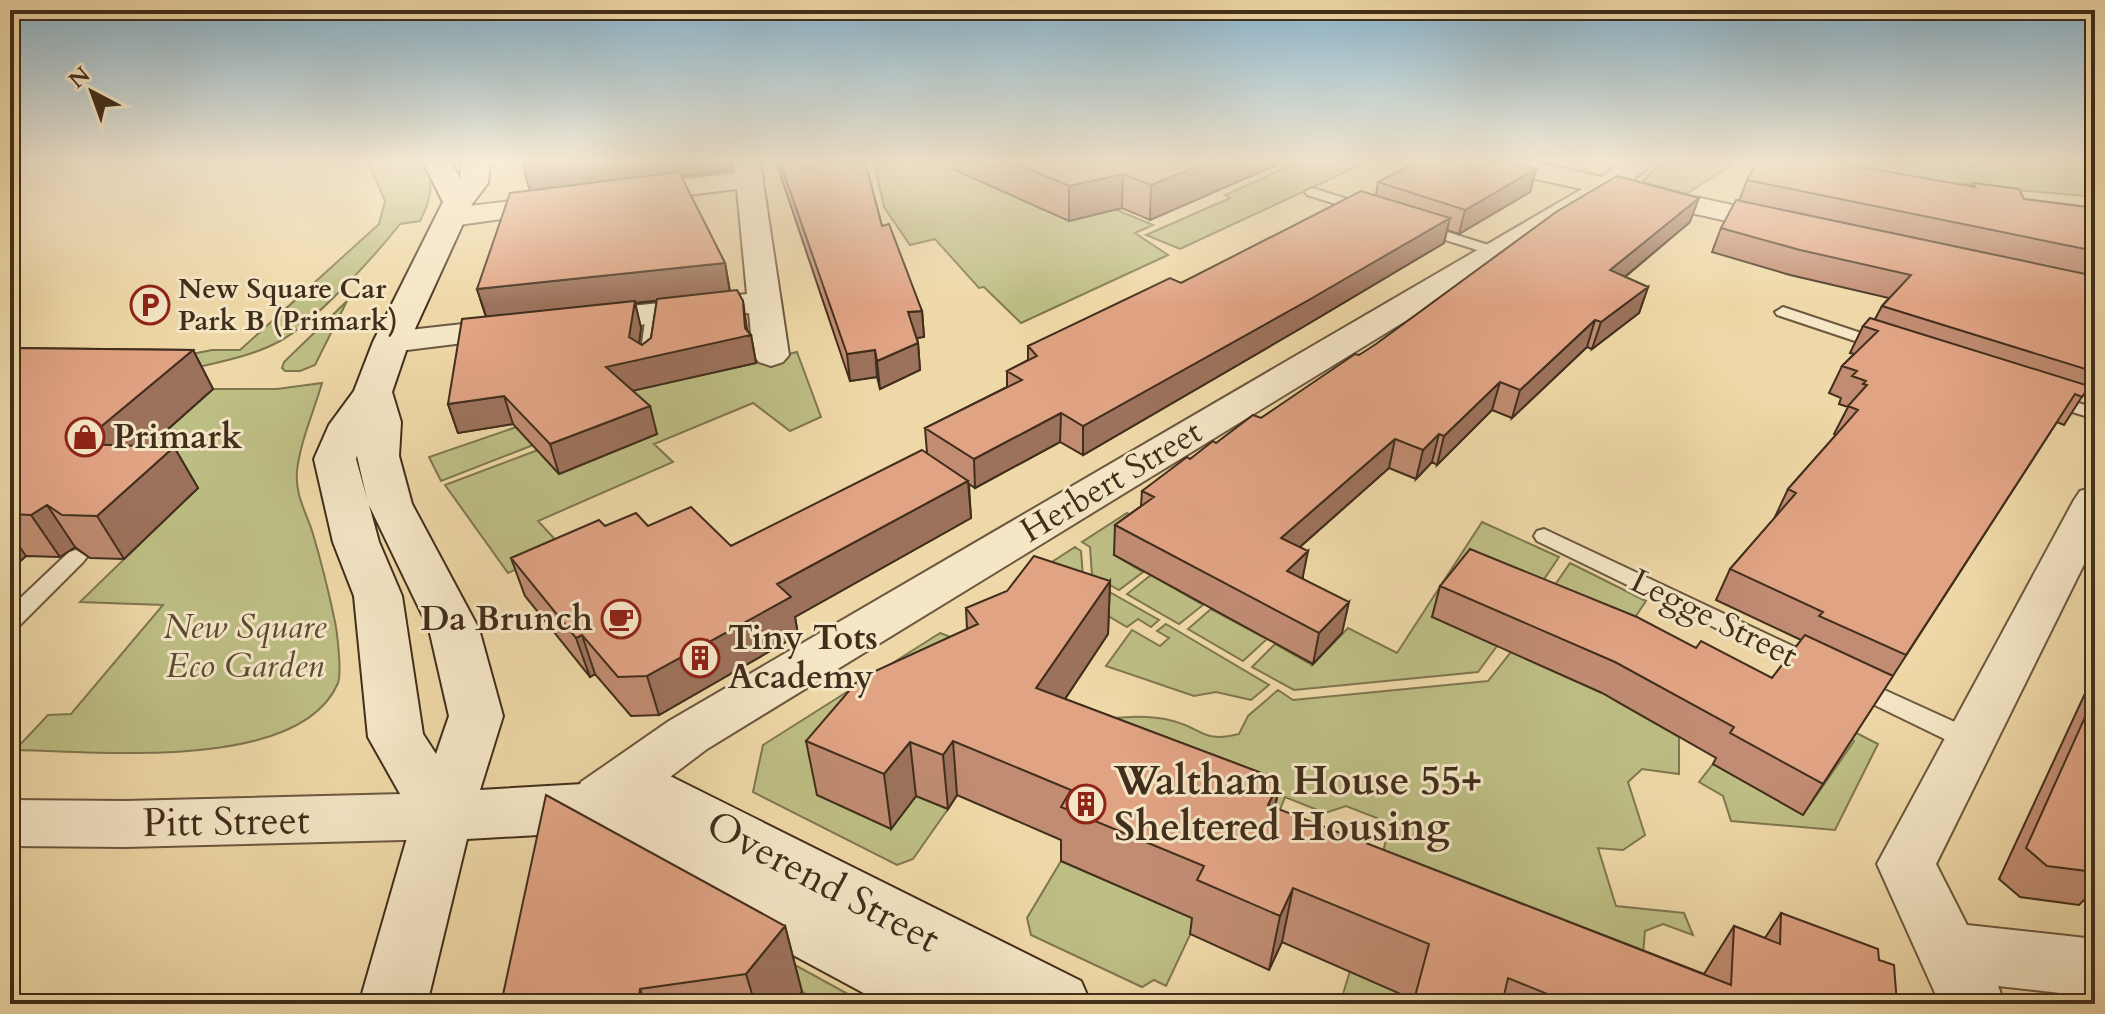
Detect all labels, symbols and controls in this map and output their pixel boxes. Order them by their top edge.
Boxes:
north arrow [52,52,132,132]
text: N [62,60,97,95]
place label: New Square Car Park B (Primark) [178,270,398,340]
parking icon: New Square Car Park B (Primark) [129,284,171,326]
street label: Herbert Street [1012,409,1210,553]
place label: Primark [113,414,243,460]
shop icon: Primark [64,416,106,458]
street label: Legge Street [1623,558,1805,678]
place label: Da Brunch [420,596,593,642]
cafe icon: Da Brunch [600,598,642,640]
park label: New Square Eco Garden [164,604,327,689]
place label: Tiny Tots Academy [728,615,878,700]
building icon: Tiny Tots Academy [679,637,721,679]
place label: Waltham House 55+ Sheltered Housing [1113,754,1482,855]
building icon: Waltham House 55+ Sheltered Housing [1065,783,1107,825]
street label: Pitt Street [142,793,310,851]
street label: Overend Street [697,797,950,967]

